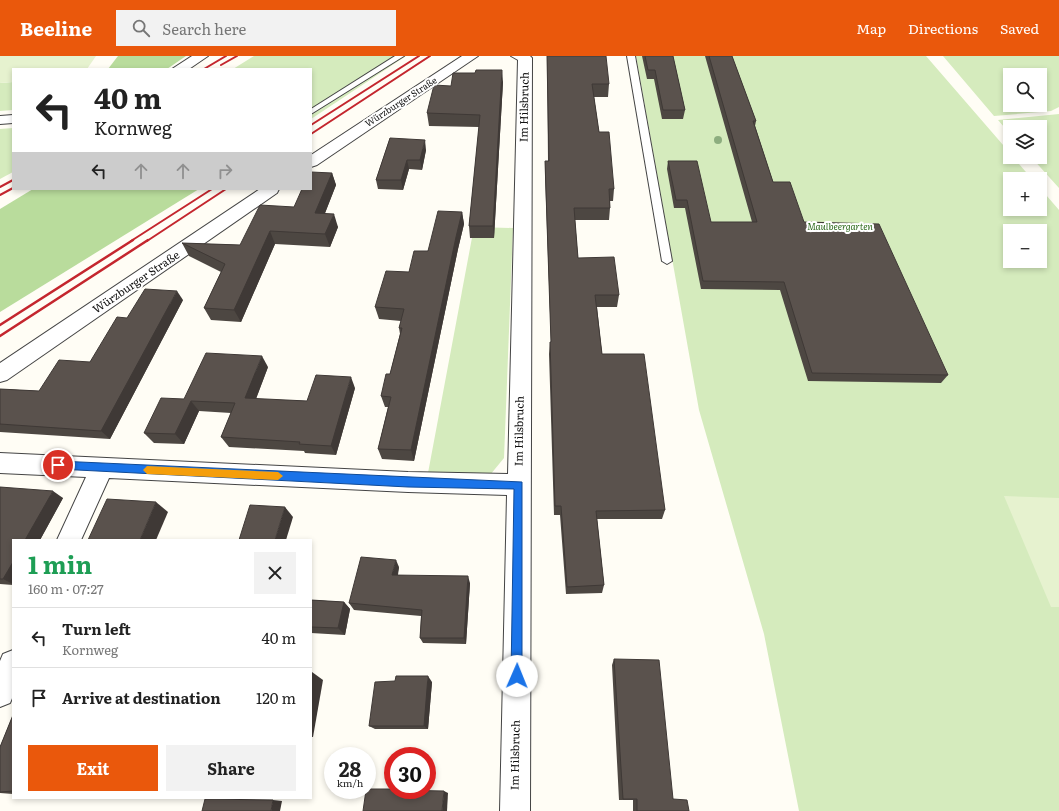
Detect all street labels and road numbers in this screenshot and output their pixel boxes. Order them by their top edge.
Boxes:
street label: Würzburger Straße [362,72,439,130]
street label: Im Hilsbruch [514,72,532,142]
street label: Würzburger Straße [89,246,182,316]
street label: Im Hilsbruch [509,396,527,466]
street label: Im Hilsbruch [505,720,523,790]

